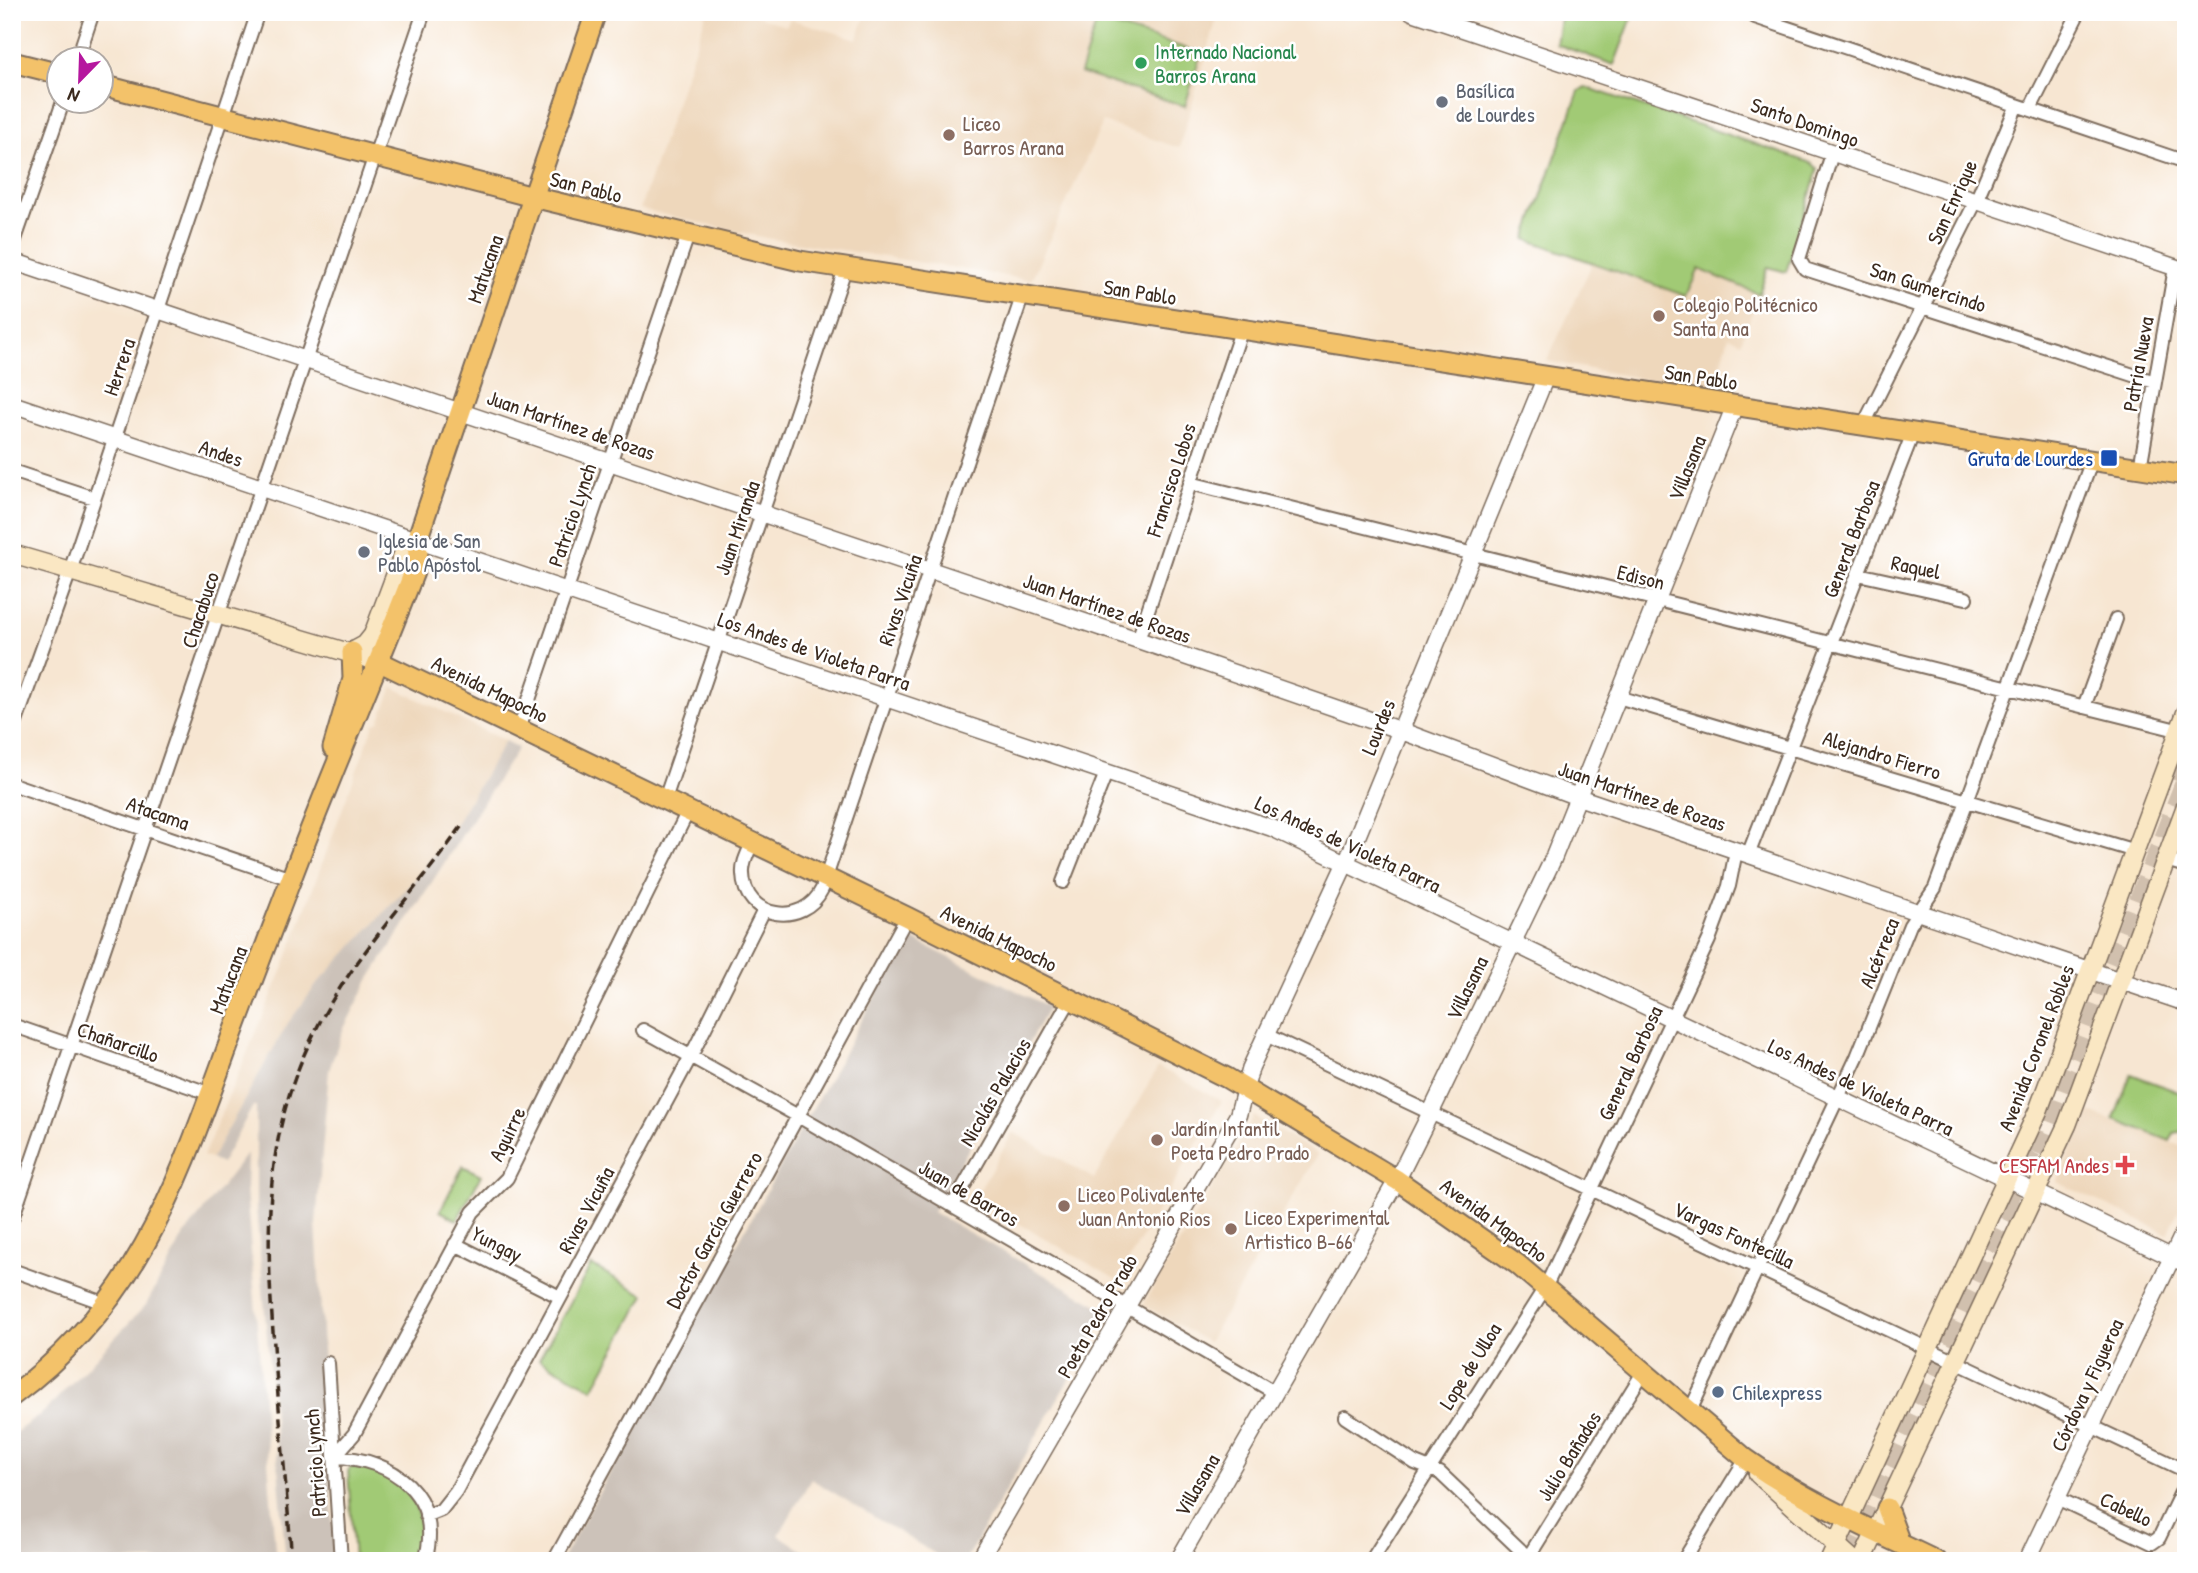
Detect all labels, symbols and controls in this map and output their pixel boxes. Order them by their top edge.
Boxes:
place label: Internado Nacional Barros Arana [1155,37,1297,90]
north arrow [46,46,116,116]
marker: Internado Nacional Barros Arana [1133,55,1149,71]
place label: Basílica de Lourdes [1456,76,1535,129]
text: N [64,82,83,110]
street label: Santo Domingo [1747,90,1863,154]
marker: Basílica de Lourdes [1434,94,1450,110]
place label: Liceo Barros Arana [963,109,1064,162]
marker: Liceo Barros Arana [941,127,957,143]
street label: San Enrique [1920,155,1984,249]
street label: San Pablo [547,164,625,210]
street label: Matucana [460,231,510,307]
street label: San Gumercindo [1866,255,1990,319]
street label: San Pablo [1102,272,1178,312]
place label: Colegio Politécnico Santa Ana [1673,290,1818,343]
marker: Colegio Politécnico Santa Ana [1651,308,1667,324]
street label: Patria Nueva [2115,314,2161,414]
street label: Herrera [96,334,142,400]
street label: San Pablo [1663,357,1739,397]
street label: Juan Martínez de Rozas [483,383,659,467]
street label: Francisco Lobos [1139,420,1203,541]
street label: Villasana [1661,431,1713,505]
street label: Andes [195,432,247,474]
place label: Gruta de Lourdes [1967,444,2093,473]
marker: Gruta de Lourdes [2099,448,2119,468]
street label: Patricio Lynch [541,459,603,571]
street label: General Barbosa [1815,476,1887,602]
street label: Juan Miranda [707,477,767,579]
place label: Iglesia de San Pablo Apóstol [378,526,481,579]
marker: Iglesia de San Pablo Apóstol [356,544,372,560]
street label: Raquel [1889,548,1944,586]
street label: Rivas Vicuña [871,551,929,649]
street label: Edison [1614,557,1668,597]
street label: Juan Martínez de Rozas [1019,566,1195,650]
street label: Chacabuco [174,568,226,652]
street label: Los Andes de Violeta Parra [714,604,914,698]
street label: Avenida Mapocho [427,648,553,730]
street label: Lourdes [1354,695,1402,759]
street label: Alejandro Fierro [1819,723,1945,787]
street label: Juan Martínez de Rozas [1554,754,1730,838]
street label: Los Andes de Violeta Parra [1250,788,1446,900]
street label: Atacama [123,789,193,837]
street label: Avenida Mapocho [936,897,1062,979]
street label: Alcérreca [1852,914,1906,992]
street label: Matucana [202,942,254,1018]
street label: Villasana [1439,951,1495,1025]
street label: Avenida Coronel Robles [1991,961,2081,1135]
street label: General Barbosa [1591,1001,1669,1125]
street label: Chañarcillo [73,1014,163,1070]
street label: Los Andes de Violeta Parra [1763,1031,1959,1143]
street label: Nicolás Palacios [952,1032,1038,1152]
street label: Aguirre [481,1102,533,1166]
place label: Jardín Infantil Poeta Pedro Prado [1171,1114,1309,1167]
marker: Jardín Infantil Poeta Pedro Prado [1149,1132,1165,1148]
street label: Doctor García Guerrero [659,1146,769,1314]
place label: CESFAM Andes [1999,1151,2109,1180]
street label: Juan de Barros [913,1153,1025,1233]
marker: CESFAM Andes [2115,1155,2135,1175]
street label: Rivas Vicuña [551,1161,621,1259]
street label: Avenida Mapocho [1434,1171,1554,1269]
place label: Liceo Polivalente Juan Antonio Rios [1078,1180,1210,1233]
street label: Vargas Fontecilla [1669,1194,1799,1276]
marker: Liceo Polivalente Juan Antonio Rios [1056,1198,1072,1214]
place label: Liceo Experimental Artistico B-66 [1245,1203,1390,1256]
street label: Yungay [467,1219,528,1269]
marker: Liceo Experimental Artistico B-66 [1223,1221,1239,1237]
street label: Poeta Pedro Prado [1050,1249,1144,1383]
street label: Córdova y Figueroa [2044,1314,2130,1456]
street label: Lope de Ulloa [1432,1317,1508,1415]
place label: Chilexpress [1732,1378,1822,1407]
marker: Chilexpress [1710,1384,1726,1400]
street label: Julio Bañados [1530,1405,1608,1507]
street label: Patricio Lynch [297,1408,333,1518]
street label: Villasana [1167,1448,1227,1522]
street label: Cabello [2095,1484,2157,1534]

